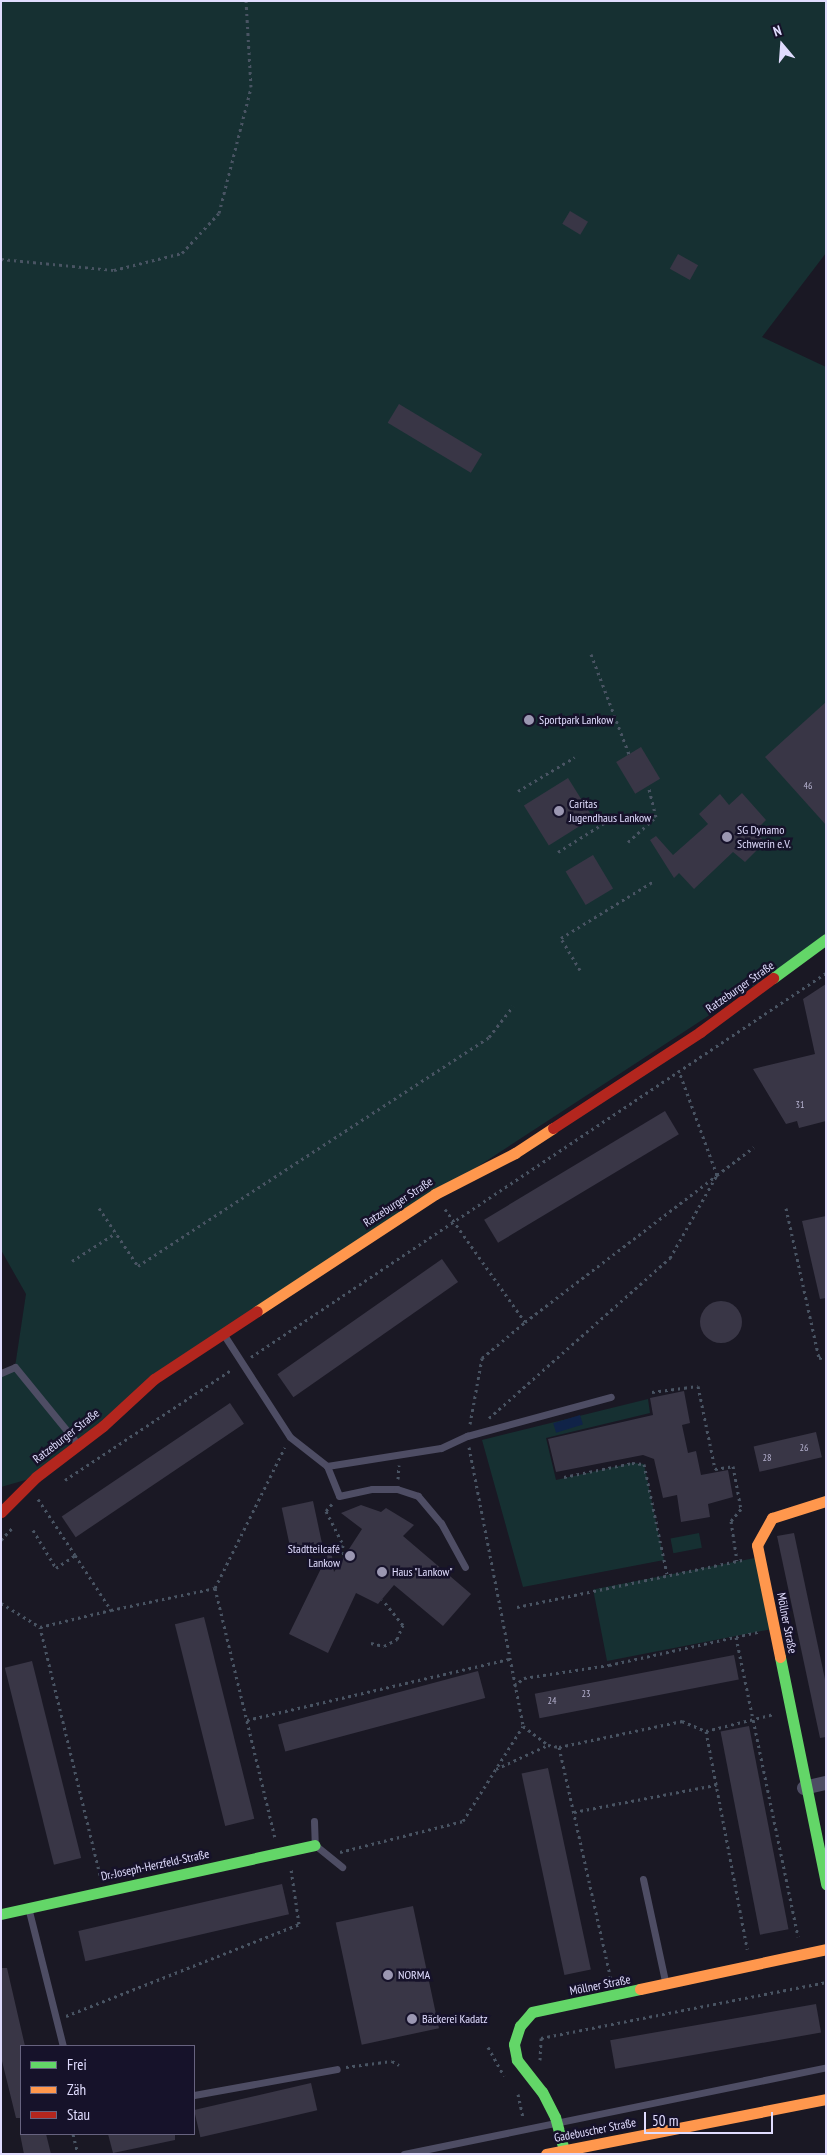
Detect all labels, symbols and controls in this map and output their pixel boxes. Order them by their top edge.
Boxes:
north arrow [757,20,807,70]
text: N [771,21,784,40]
place label: Sportpark Lankow [539,713,613,727]
marker: Sportpark Lankow [523,714,535,726]
house number: 46 [804,780,812,792]
place label: Caritas Jugendhaus Lankow [569,797,651,825]
marker: Caritas Jugendhaus Lankow [553,805,565,817]
place label: SG Dynamo Schwerin e.V. [737,823,791,851]
marker: SG Dynamo Schwerin e.V. [721,831,733,843]
street label: Ratzeburger Straße [703,958,777,1016]
house number: 31 [796,1099,804,1111]
street label: Ratzeburger Straße [361,1174,435,1230]
street label: Ratzeburger Straße [30,1406,102,1466]
house number: 26 [800,1442,808,1454]
house number: 28 [763,1452,771,1464]
place label: Stadtteilcafé Lankow [288,1542,340,1570]
marker: Stadtteilcafé Lankow [344,1550,356,1562]
place label: Haus "Lankow" [392,1565,453,1579]
marker: Haus "Lankow" [376,1566,388,1578]
street label: Möllner Straße [774,1591,800,1655]
house number: 23 [582,1688,590,1700]
house number: 24 [548,1695,556,1707]
street label: Dr.-Joseph-Herzfeld-Straße [100,1846,210,1884]
place label: NORMA [398,1968,430,1982]
marker: NORMA [382,1969,394,1981]
street label: Möllner Straße [568,1972,632,1998]
place label: Bäckerei Kadatz [422,2012,488,2026]
marker: Bäckerei Kadatz [406,2013,418,2025]
legend [20,2045,195,2135]
text: Frei [67,2055,87,2074]
text: Zäh [67,2080,86,2099]
scale bar [647,2102,776,2134]
text: Stau [67,2105,90,2124]
text: 50 m [652,2111,678,2130]
street label: Gadebuscher Straße [553,2115,637,2145]

